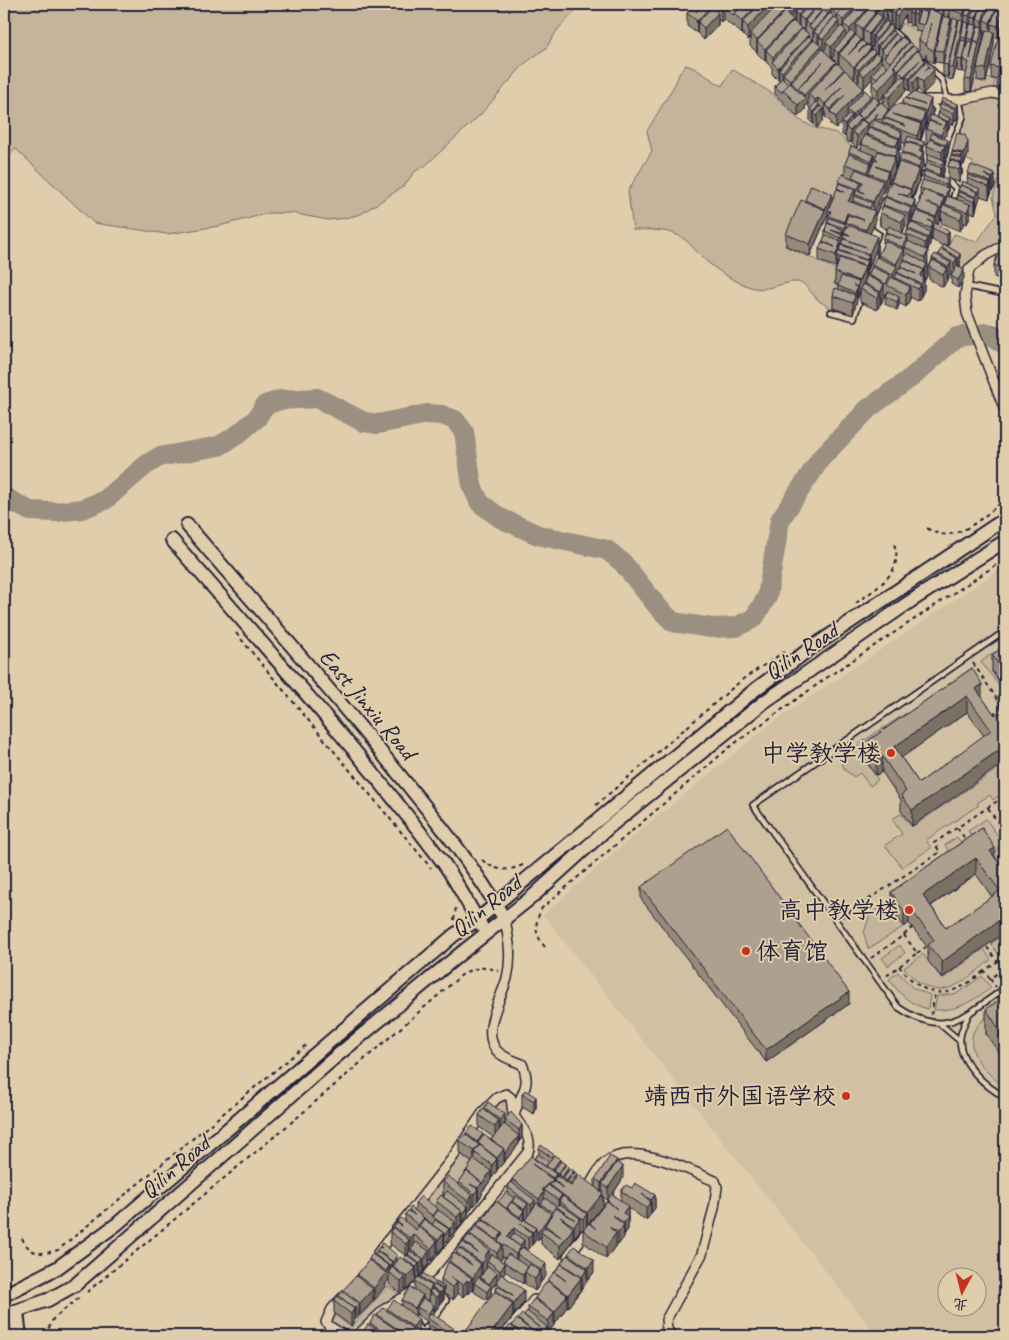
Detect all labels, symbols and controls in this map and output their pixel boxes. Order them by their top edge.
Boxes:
street label: Qilin Road [758,614,847,687]
street label: East Jinxiu Road [313,642,425,768]
place label: 中学教学楼 [761,738,881,768]
marker: 中学教学楼 [885,747,897,759]
street label: Qilin Road [444,866,530,944]
place label: 高中教学楼 [779,895,899,925]
marker: 高中教学楼 [903,904,915,916]
place label: 体育馆 [756,936,828,966]
marker: 体育馆 [740,945,752,957]
place label: 靖西市外国语学校 [644,1081,836,1111]
marker: 靖西市外国语学校 [840,1090,852,1102]
street label: Qilin Road [134,1126,219,1205]
north arrow [936,1268,986,1318]
text: 北 [952,1295,968,1314]

